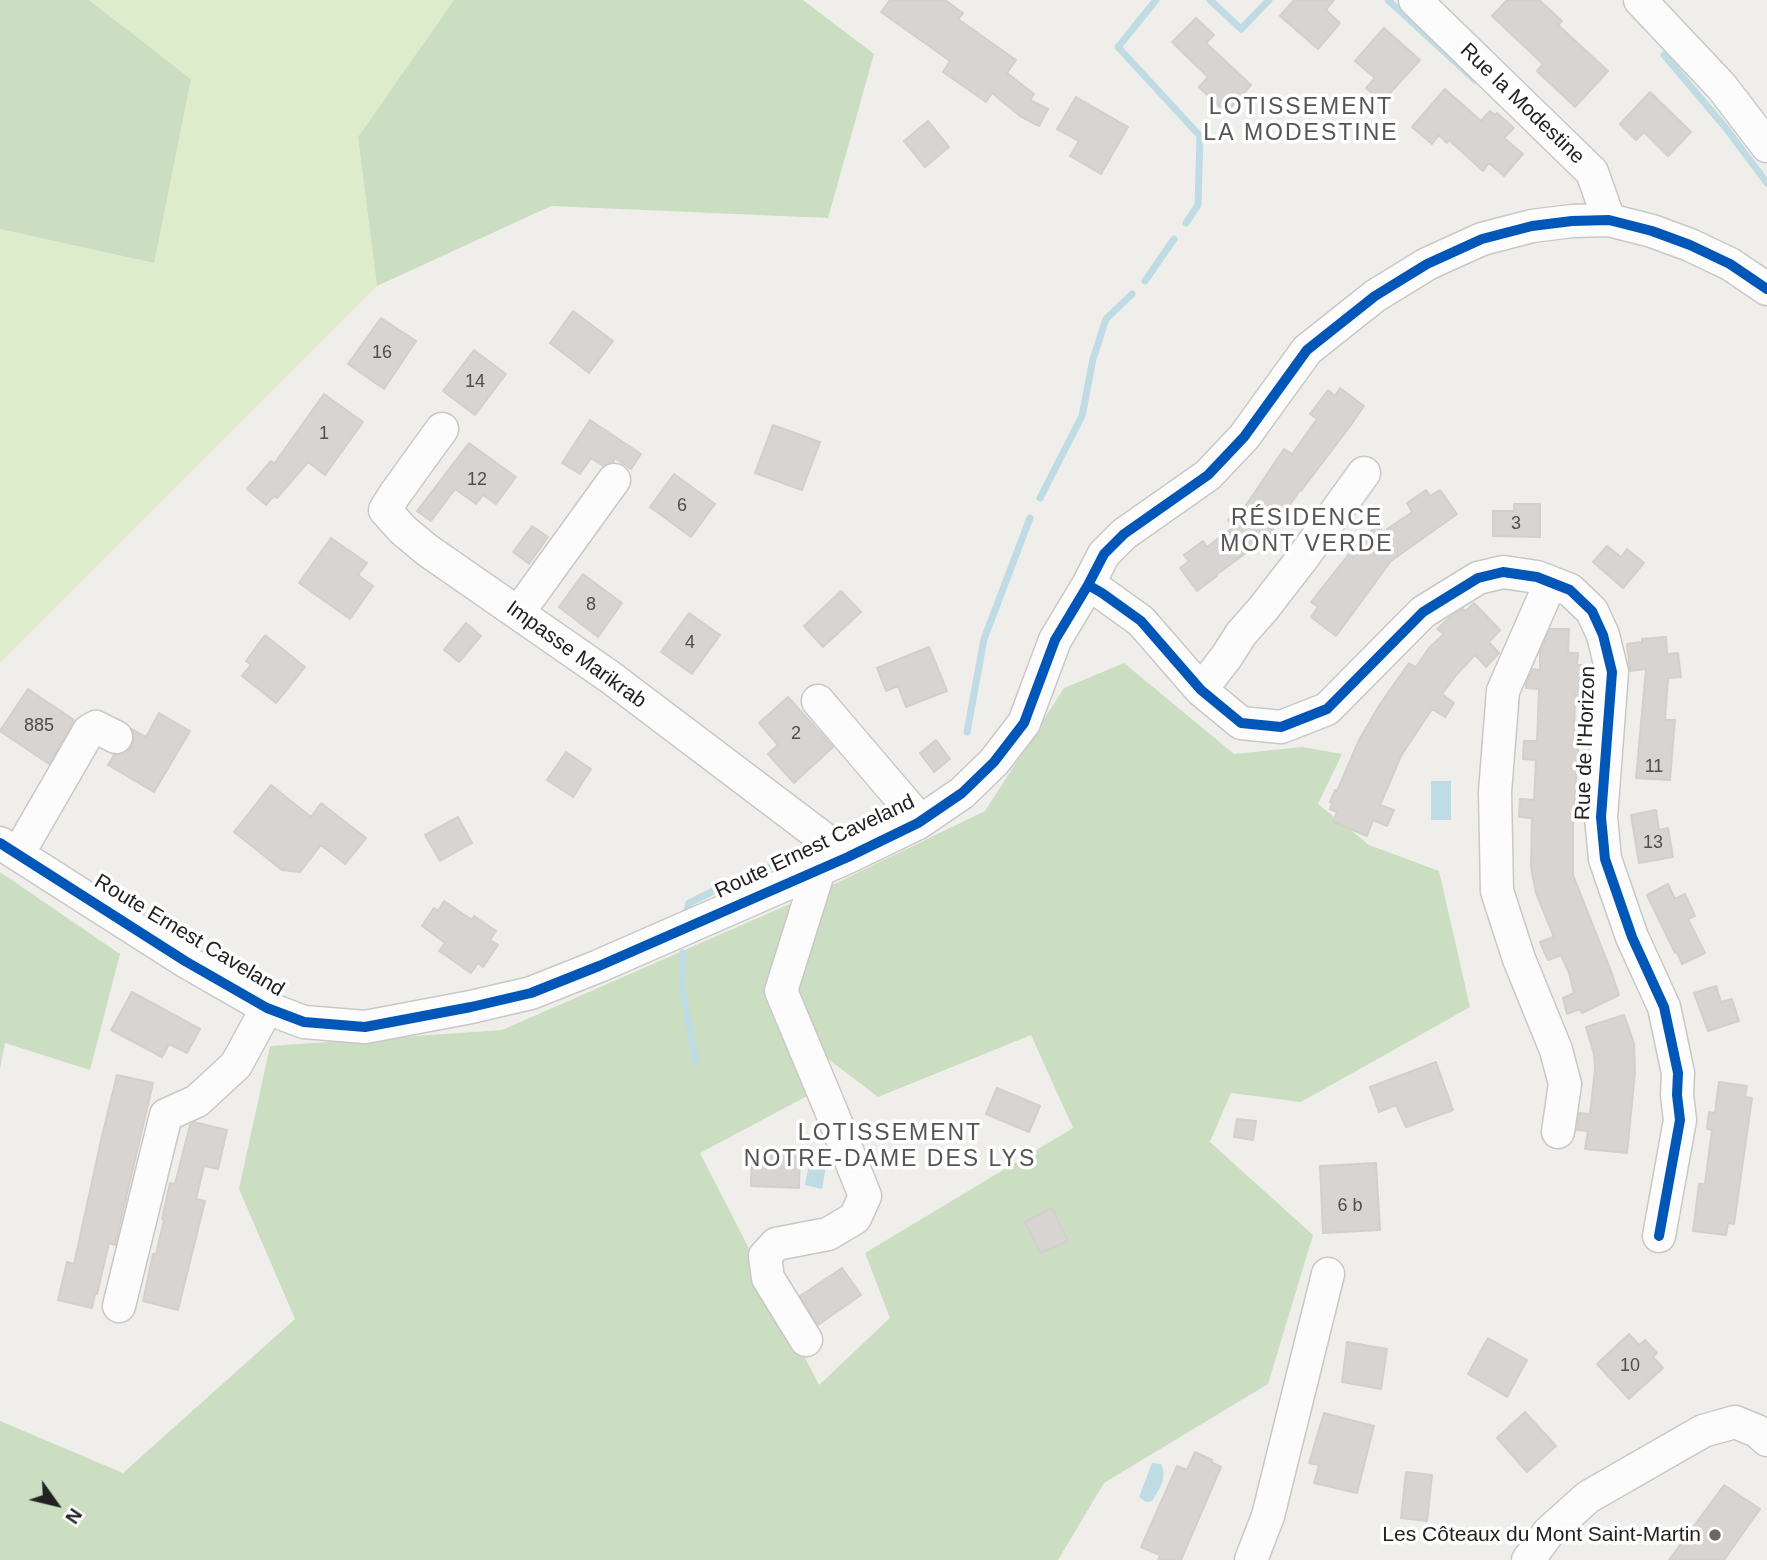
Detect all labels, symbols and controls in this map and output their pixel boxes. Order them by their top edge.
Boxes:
street label: Rue la Modestine [1454,38,1590,170]
district label: LOTISSEMENT LA MODESTINE [1205,94,1397,148]
house number: 16 [372,342,392,364]
house number: 14 [465,371,485,393]
house number: 1 [319,423,329,445]
house number: 12 [467,469,487,491]
house number: 6 [677,495,687,517]
district label: RÉSIDENCE MONT VERDE [1222,505,1392,559]
house number: 3 [1511,513,1521,535]
house number: 8 [586,594,596,616]
street label: Impasse Marikrab [501,596,651,714]
house number: 4 [685,632,695,654]
street label: Rue de l'Horizon [1571,665,1601,821]
house number: 885 [24,715,54,737]
house number: 2 [791,723,801,745]
house number: 11 [1645,756,1663,778]
street label: Route Ernest Caveland [711,790,919,904]
house number: 13 [1643,832,1663,854]
street label: Route Ernest Caveland [89,869,289,1003]
district label: LOTISSEMENT NOTRE-DAME DES LYS [746,1120,1034,1174]
house number: 6 b [1337,1195,1363,1217]
house number: 10 [1620,1355,1640,1377]
north arrow [21,1469,91,1539]
text: N [61,1504,86,1528]
place label: Les Côteaux du Mont Saint-Martin [1382,1522,1701,1548]
marker: Les Côteaux du Mont Saint-Martin [1707,1527,1723,1543]

